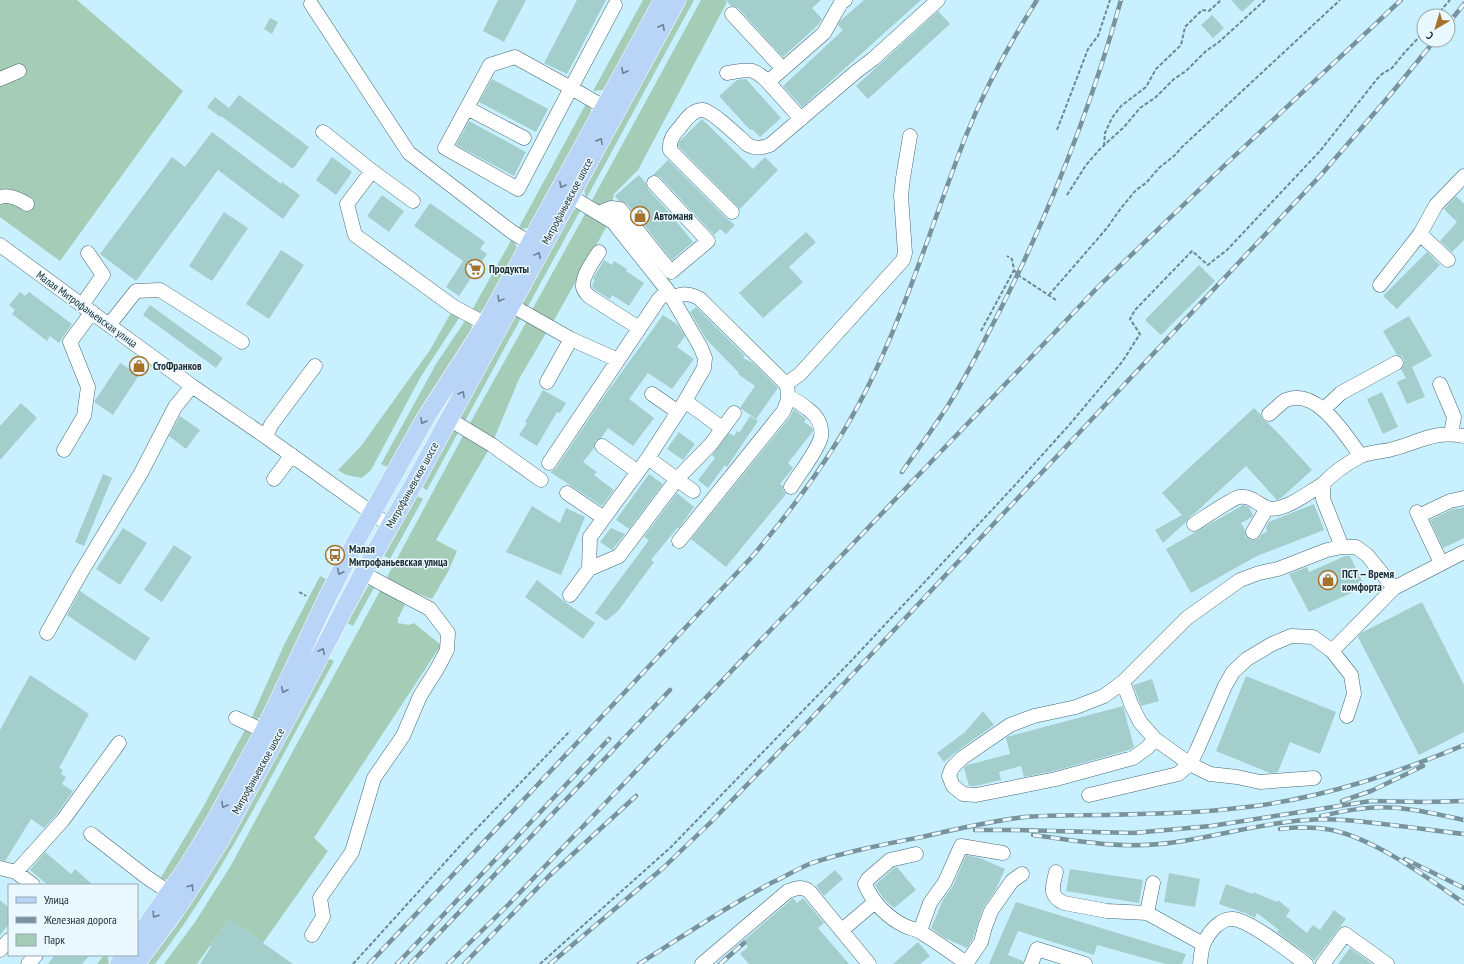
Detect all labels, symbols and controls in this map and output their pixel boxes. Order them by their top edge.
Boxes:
north arrow [1416,8,1456,48]
one-way arrow [658,24,665,31]
text: С [1424,29,1436,43]
one-way arrow [621,67,628,74]
one-way arrow [596,138,603,145]
street label: Митрофаньевское шоссе [538,155,596,247]
one-way arrow [559,181,566,188]
shop icon: Автоманя [629,205,651,227]
place label: Автоманя [653,209,693,223]
one-way arrow [534,252,541,259]
supermarket icon: Продукты [464,258,486,280]
place label: Продукты [489,262,530,276]
street label: Малая Митрофаньевская улица [34,268,140,350]
one-way arrow [497,295,504,303]
shop icon: СтоФранков [128,355,150,377]
place label: СтоФранков [153,359,202,373]
one-way arrow [458,391,465,398]
one-way arrow [421,417,428,425]
street label: Митрофаньевское шоссе [383,439,442,530]
place label: Малая Митрофаньевская улица [349,542,448,569]
bus stop icon: Малая Митрофаньевская улица [324,544,346,566]
place label: ПСТ — Время комфорта [1342,567,1394,594]
one-way arrow [337,568,345,576]
shop icon: ПСТ — Время комфорта [1317,569,1339,591]
one-way arrow [318,648,325,655]
one-way arrow [281,685,289,693]
street label: Митрофаньевское шоссе [229,725,288,816]
one-way arrow [221,801,229,808]
legend [8,884,138,956]
one-way arrow [186,884,194,891]
text: Улица [44,892,69,907]
one-way arrow [152,911,160,918]
text: Железная дорога [43,912,117,927]
text: Парк [44,932,65,947]

